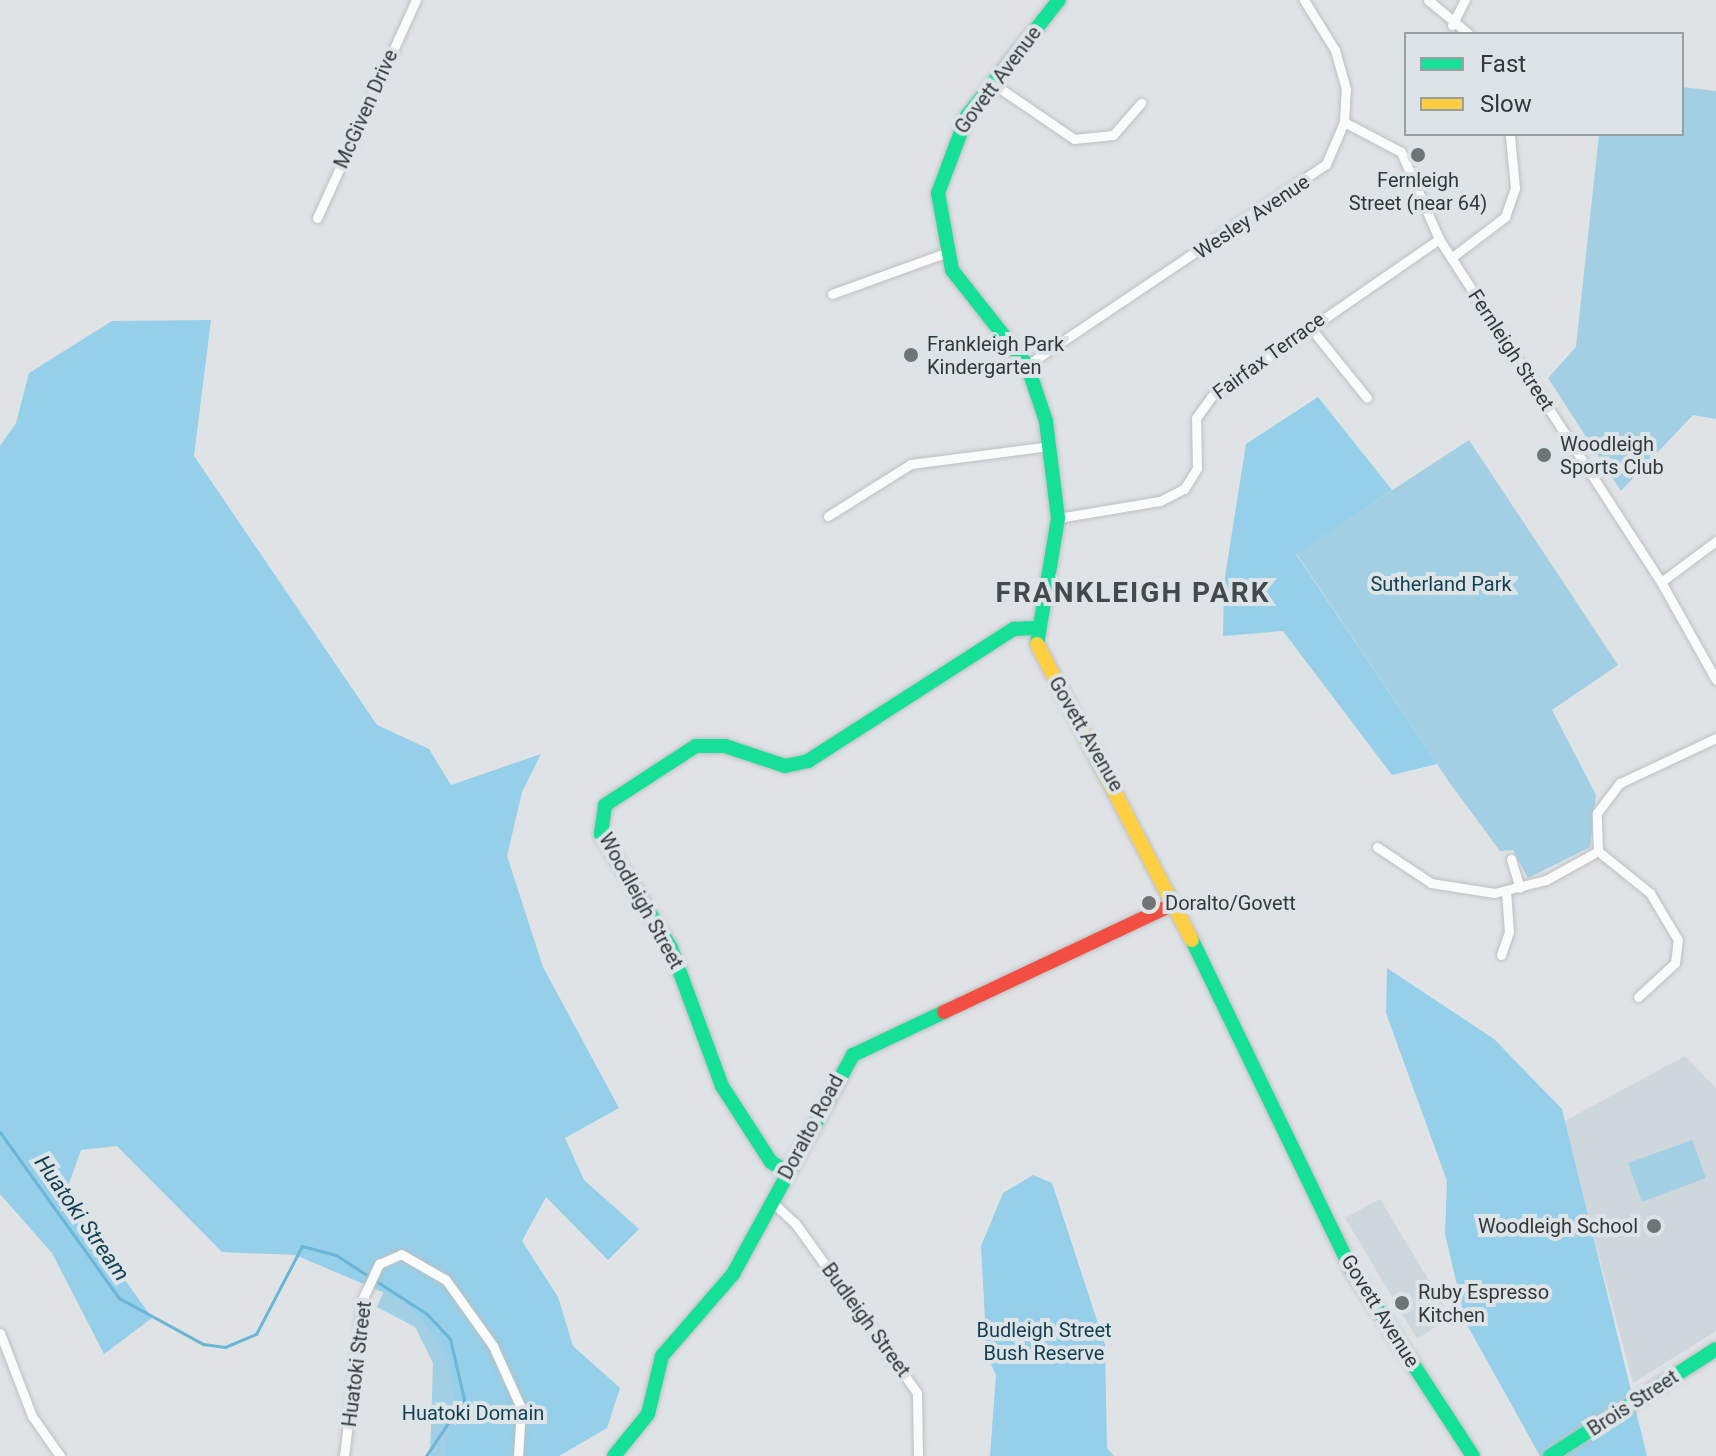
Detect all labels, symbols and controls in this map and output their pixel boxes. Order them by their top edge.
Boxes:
street label: Govett Avenue [950,21,1046,139]
legend [1404,32,1684,136]
street label: McGiven Drive [329,46,403,172]
text: Fast [1480,50,1526,78]
text: Slow [1480,90,1532,118]
marker: Fernleigh Street (near 64) [1409,146,1427,164]
place label: Fernleigh Street (near 64) [1349,168,1487,215]
street label: Wesley Avenue [1190,170,1314,264]
street label: Fernleigh Street [1463,285,1559,415]
street label: Fairfax Terrace [1208,307,1330,405]
place label: Frankleigh Park Kindergarten [927,332,1064,379]
marker: Frankleigh Park Kindergarten [902,346,920,364]
place label: Woodleigh Sports Club [1560,432,1664,479]
marker: Woodleigh Sports Club [1535,446,1553,464]
park label: Sutherland Park [1370,572,1512,596]
district label: FRANKLEIGH PARK [996,576,1270,610]
street label: Govett Avenue [1043,672,1129,796]
street label: Woodleigh Street [594,829,688,973]
place label: Doralto/Govett [1165,891,1296,915]
marker: Doralto/Govett [1140,894,1158,912]
street label: Doralto Road [773,1070,849,1184]
water label: Huatoki Stream [29,1150,135,1286]
place label: Woodleigh School [1478,1214,1638,1238]
marker: Woodleigh School [1645,1217,1663,1235]
street label: Govett Avenue [1336,1250,1424,1372]
street label: Budleigh Street [817,1258,915,1382]
place label: Ruby Espresso Kitchen [1418,1280,1549,1327]
marker: Ruby Espresso Kitchen [1393,1294,1411,1312]
street label: Huatoki Street [337,1300,377,1428]
park label: Budleigh Street Bush Reserve [976,1319,1112,1366]
street label: Brois Street [1583,1365,1683,1441]
park label: Huatoki Domain [402,1401,544,1425]

